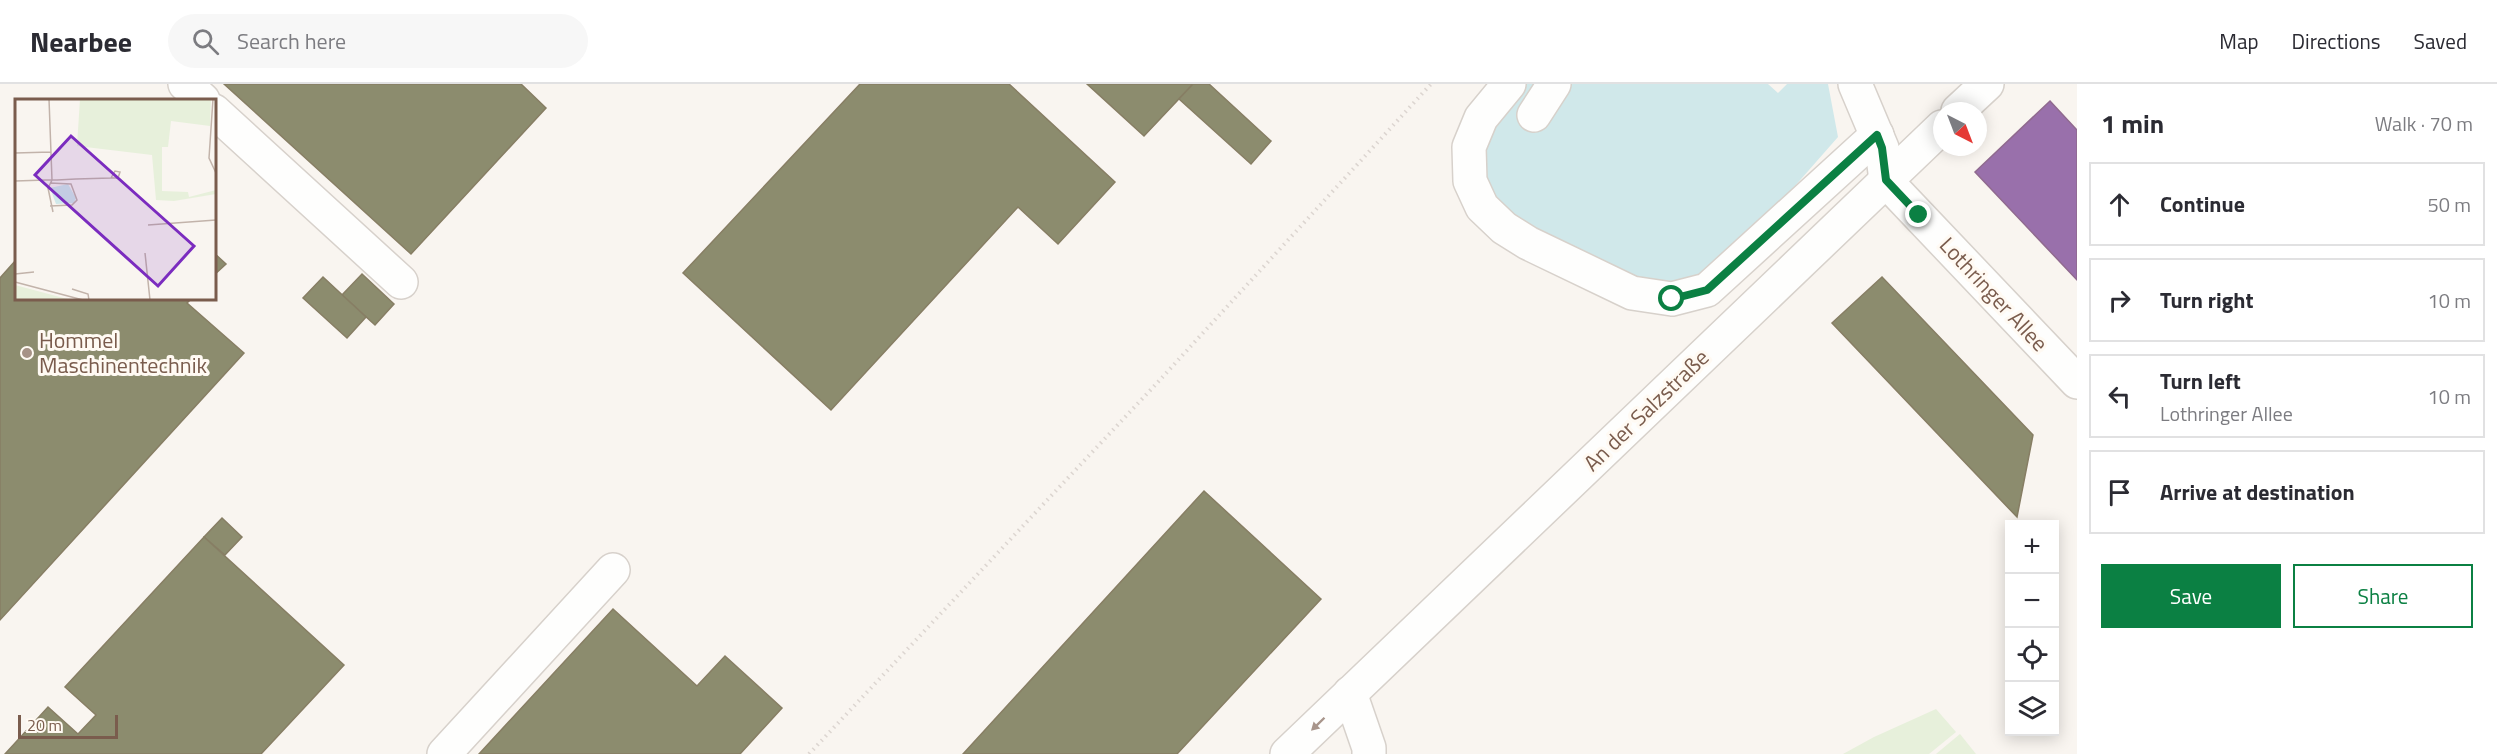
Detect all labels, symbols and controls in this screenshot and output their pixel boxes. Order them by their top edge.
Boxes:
search box [168,14,588,68]
text: Nearbee [30,20,132,63]
text: Search here [237,24,346,58]
icon: search [189,25,222,58]
text: Map [2219,25,2259,57]
text: Directions [2292,25,2381,57]
text: Saved [2414,25,2467,57]
inset map [15,99,216,300]
north arrow [1933,102,1987,156]
text: 1 min [2101,104,2164,143]
text: Walk · 70 m [2375,108,2473,139]
text: Continue [2160,187,2245,221]
icon: ahead [2103,188,2136,221]
text: 50 m [2427,189,2471,220]
route end [1905,201,1931,227]
street label: Lothringer Allee [1932,229,2056,359]
text: Turn right [2160,283,2254,317]
icon: right [2103,284,2136,317]
route start [1658,285,1684,311]
text: 10 m [2427,285,2471,316]
place label: Hommel Maschinentechnik [39,323,207,382]
street label: An der Salzstraße [1575,341,1717,479]
marker: Hommel Maschinentechnik [20,346,34,360]
text: Turn left [2160,364,2241,398]
icon: left [2103,380,2136,413]
text: 10 m [2427,381,2471,412]
text: Lothringer Allee [2160,398,2293,429]
text: Arrive at destination [2160,475,2355,509]
icon: arrive [2103,476,2136,509]
map controls [2005,520,2059,736]
button: + [2005,520,2059,574]
button: Save [2101,564,2281,628]
button: Share [2293,564,2473,628]
button: − [2005,574,2059,628]
button: locate [2005,628,2059,682]
button: layers [2005,682,2059,736]
scale bar [18,712,118,740]
text: 20 m [27,713,62,737]
one-way arrow [1312,716,1326,730]

